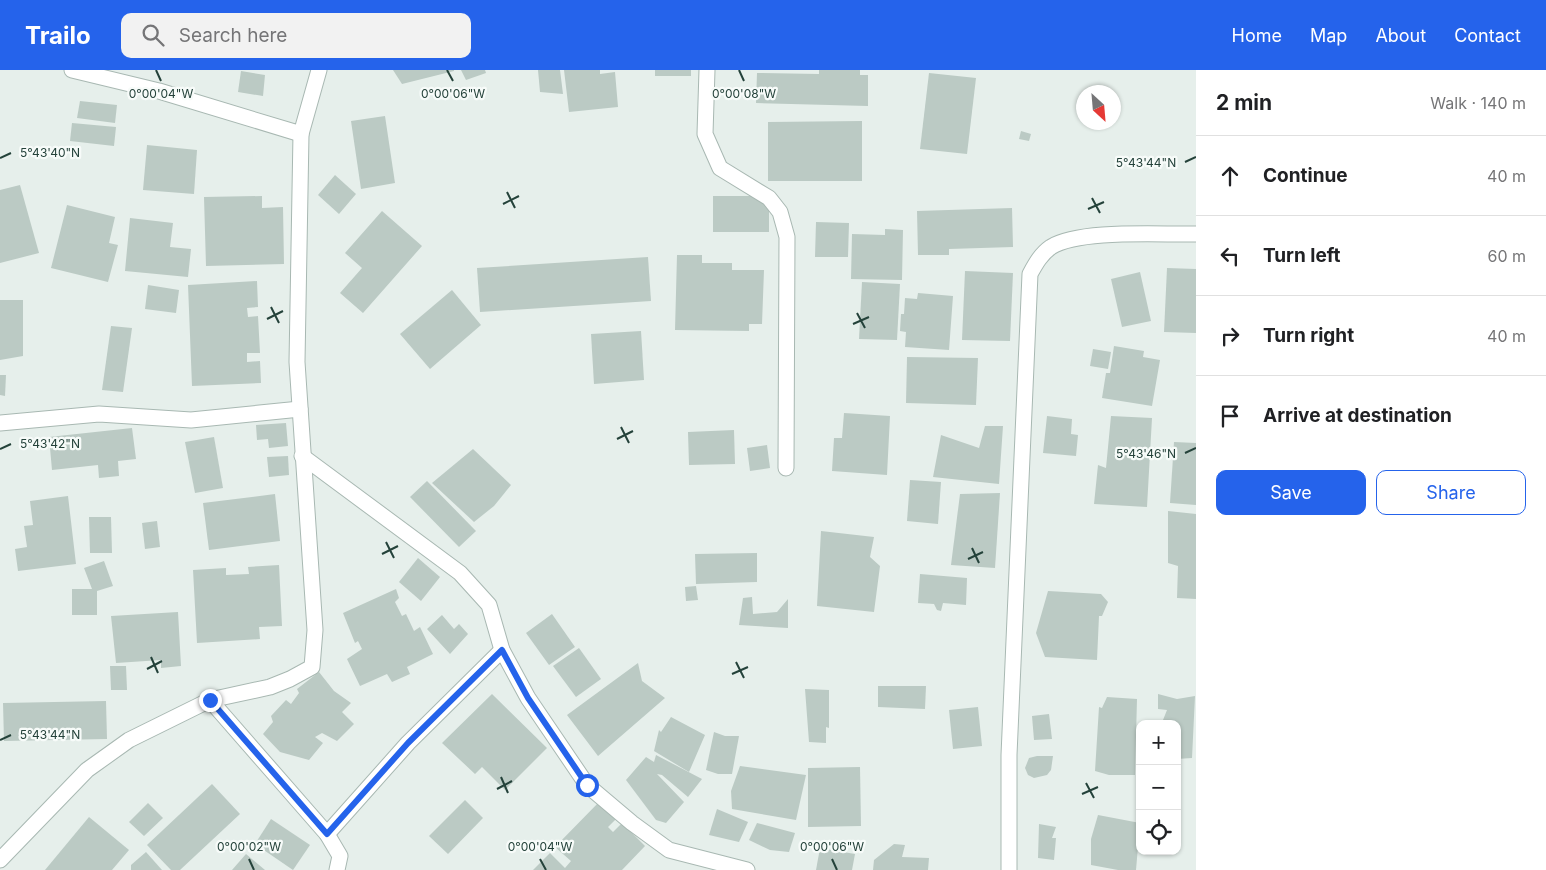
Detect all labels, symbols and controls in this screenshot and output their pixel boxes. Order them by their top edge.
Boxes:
search box [121,13,471,58]
text: Trailo [25,21,91,50]
icon: search [139,21,167,49]
text: Search here [179,24,287,47]
text: Home [1232,25,1282,46]
text: Map [1310,25,1347,46]
text: About [1375,25,1426,46]
text: Contact [1454,25,1521,46]
north arrow [1076,85,1121,130]
text: 0°00'04"W [129,86,193,101]
text: 0°00'06"W [421,86,485,101]
text: 0°00'08"W [712,86,776,101]
text: 2 min [1216,90,1272,115]
text: Walk · 140 m [1430,93,1526,113]
text: 5°43'40"N [20,145,80,160]
text: 5°43'44"N [1116,155,1176,170]
icon: ahead [1216,162,1244,190]
text: Continue [1263,164,1348,187]
text: 40 m [1487,166,1526,186]
icon: left [1216,242,1244,270]
text: Turn left [1263,244,1341,267]
text: 60 m [1487,246,1526,266]
icon: right [1216,322,1244,350]
text: Turn right [1263,324,1354,347]
text: 40 m [1487,326,1526,346]
icon: arrive [1216,402,1244,430]
text: Arrive at destination [1263,404,1452,427]
text: 5°43'42"N [20,436,80,451]
text: 5°43'46"N [1116,446,1176,461]
button: Save [1216,470,1366,515]
button: Share [1376,470,1526,515]
route end [199,689,222,712]
map controls [1136,720,1181,855]
button: + [1136,720,1181,765]
text: 5°43'44"N [20,727,80,742]
button: − [1136,765,1181,810]
route start [576,774,599,797]
button: locate [1136,810,1181,855]
text: 0°00'02"W [217,839,281,854]
text: 0°00'04"W [508,839,572,854]
text: 0°00'06"W [800,839,864,854]

